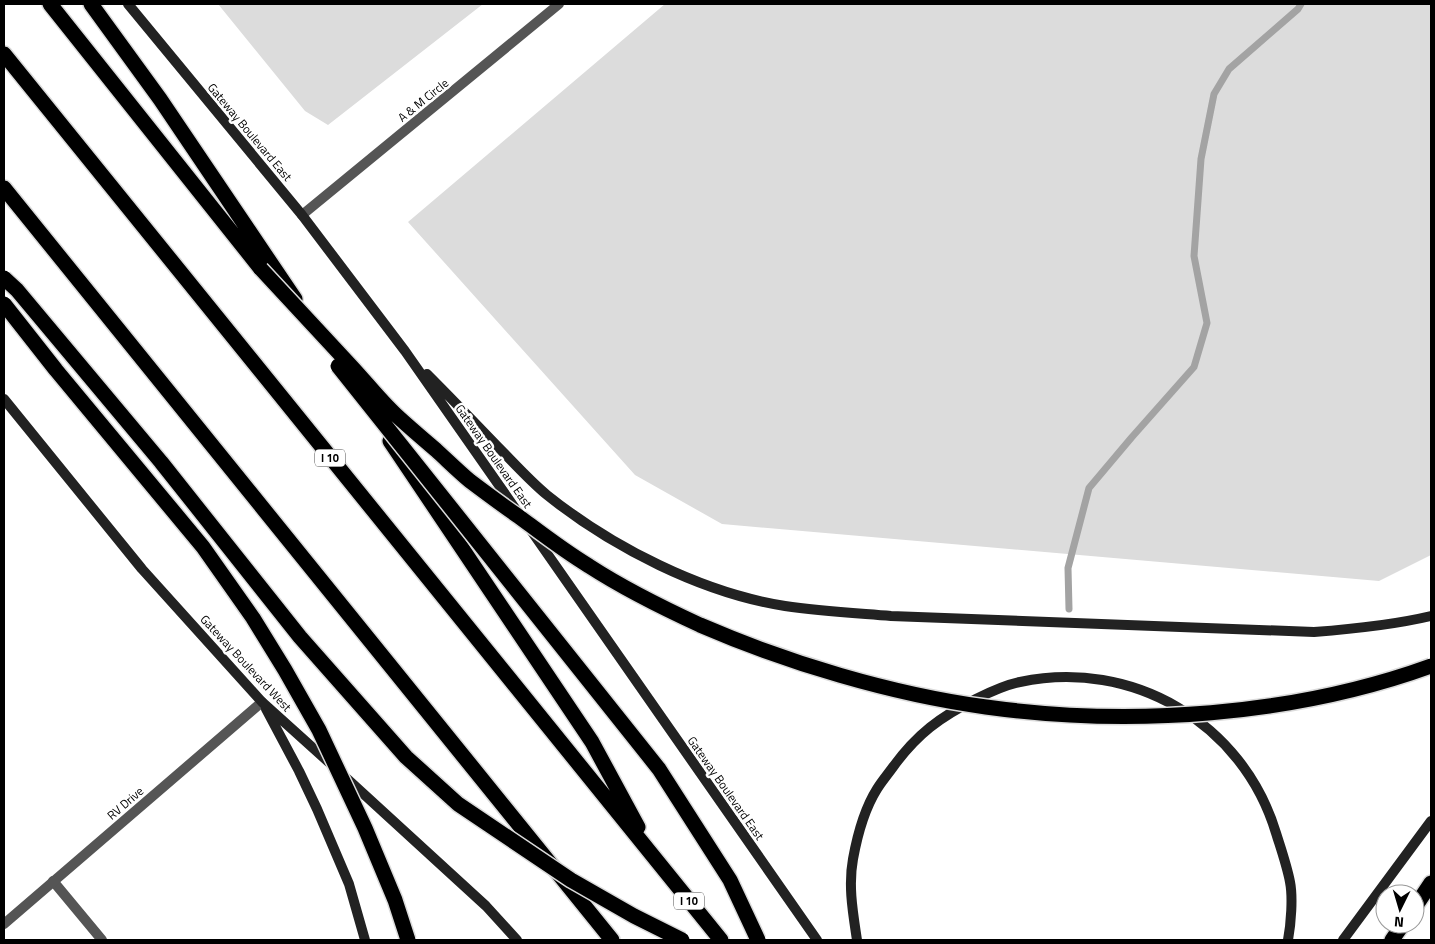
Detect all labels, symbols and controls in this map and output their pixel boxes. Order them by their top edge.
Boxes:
street label: A & M Circle [393,74,453,126]
street label: Gateway Boulevard East [203,79,297,186]
street label: Gateway Boulevard East [451,400,538,512]
road number: I 10 [315,449,345,466]
street label: Gateway Boulevard West [196,610,297,716]
street label: Gateway Boulevard East [683,732,770,844]
street label: RV Drive [102,782,148,824]
north arrow [1375,884,1425,934]
road number: I 10 [674,892,704,909]
text: N [1393,912,1405,933]

